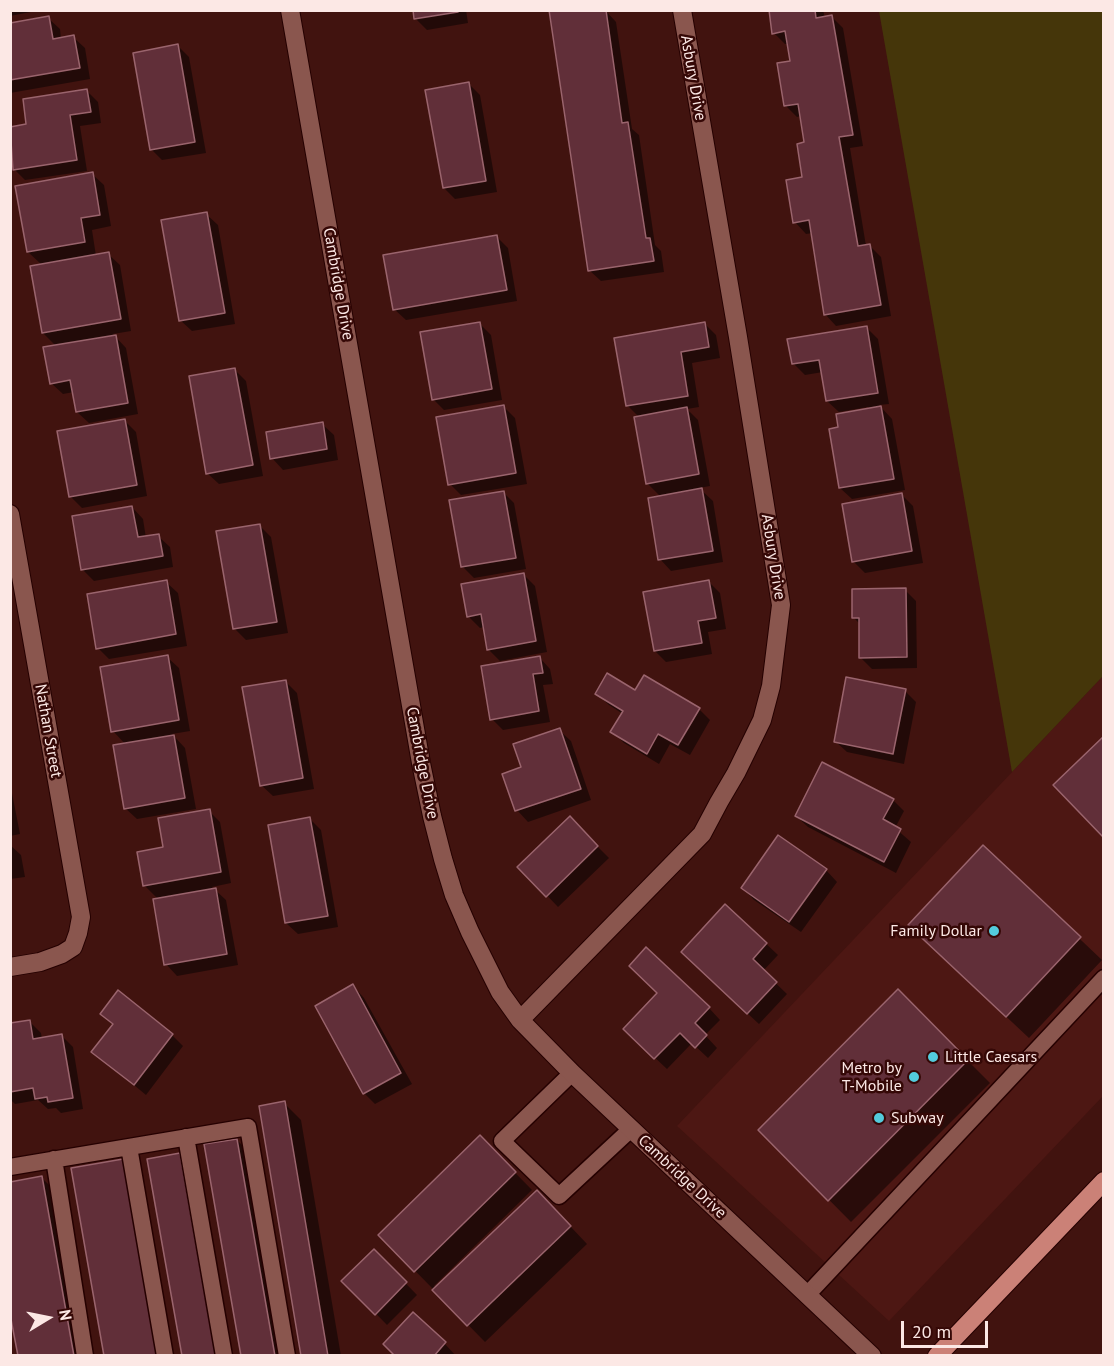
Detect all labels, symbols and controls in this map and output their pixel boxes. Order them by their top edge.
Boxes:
street label: Asbury Drive [676,34,710,122]
street label: Cambridge Drive [319,226,357,342]
street label: Asbury Drive [757,513,789,601]
street label: Nathan Street [30,683,66,779]
street label: Cambridge Drive [402,705,442,821]
place label: Family Dollar [890,921,982,941]
marker: Family Dollar [987,924,1001,938]
place label: Little Caesars [945,1047,1037,1067]
marker: Little Caesars [926,1050,940,1064]
place label: Metro by T-Mobile [842,1058,902,1096]
marker: Metro by T-Mobile [907,1070,921,1084]
place label: Subway [891,1108,944,1128]
marker: Subway [872,1111,886,1125]
street label: Cambridge Drive [634,1131,730,1223]
north arrow [18,1288,78,1348]
text: N [55,1308,76,1322]
scale bar [904,1309,991,1347]
text: 20 m [912,1320,951,1343]

